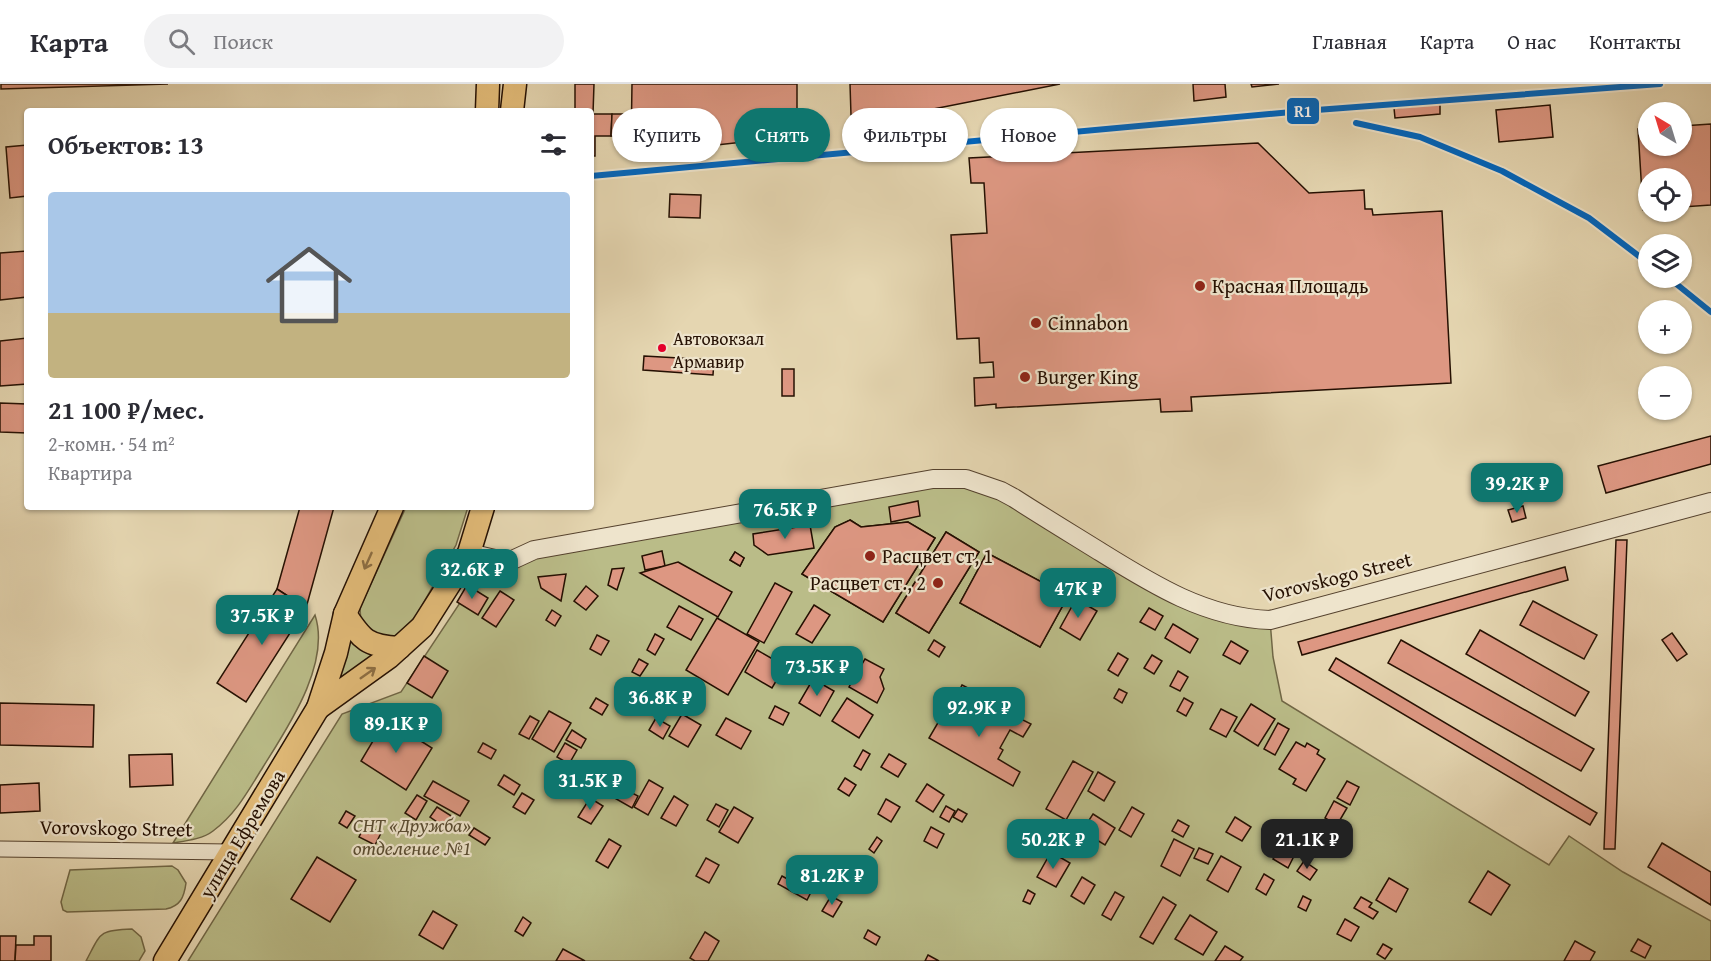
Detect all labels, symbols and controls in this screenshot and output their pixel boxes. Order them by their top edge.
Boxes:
search box [144,14,564,68]
text: Карта [30,21,108,62]
icon: search [165,25,198,58]
text: Поиск [213,25,273,57]
text: Главная [1312,26,1387,57]
text: Карта [1420,26,1474,57]
text: О нас [1507,26,1556,57]
text: Контакты [1589,26,1681,57]
line badge: R1 [1286,97,1320,125]
text: R1 [1294,99,1312,123]
north arrow [1638,102,1692,156]
map controls [1638,102,1692,420]
chip: Купить [612,108,722,162]
chip: Снять [734,108,830,162]
chip: Фильтры [842,108,968,162]
chip: Новое [980,108,1078,162]
text: Объектов: 13 [48,125,204,164]
icon: filters [537,128,570,161]
button: locate [1638,168,1692,222]
icon: home [255,231,363,339]
button: layers [1638,234,1692,288]
place label: Красная Площадь [1212,271,1368,300]
marker: Красная Площадь [1193,279,1207,293]
button: + [1638,300,1692,354]
place label: Cinnabon [1048,308,1128,337]
marker: Cinnabon [1029,316,1043,330]
place label: Автовокзал Армавир [673,325,764,375]
marker: Автовокзал Армавир [656,342,668,354]
place label: Burger King [1037,362,1138,391]
button: − [1638,366,1692,420]
marker: Burger King [1018,370,1032,384]
text: 21 100 ₽/мес. [48,390,204,429]
text: 2-комн. · 54 m² [48,429,175,458]
text: Квартира [48,458,132,487]
pin: 39.2K ₽ [1462,463,1572,514]
text: 39.2K ₽ [1485,468,1549,497]
pin: 76.5K ₽ [730,489,840,540]
text: 76.5K ₽ [753,494,817,523]
place label: Расцвет ст, 1 [882,541,993,570]
street label: Vorovskogo Street [1259,544,1415,609]
pin: 32.6K ₽ [417,549,527,600]
marker: Расцвет ст, 1 [863,549,877,563]
one-way arrow [362,551,373,569]
text: 32.6K ₽ [440,554,504,583]
place label: Расцвет ст., 2 [810,568,926,597]
pin: 47K ₽ [1036,568,1120,619]
text: 47K ₽ [1054,573,1102,602]
marker: Расцвет ст., 2 [931,576,945,590]
pin: 37.5K ₽ [207,595,317,646]
text: 37.5K ₽ [230,600,294,629]
pin: 73.5K ₽ [762,646,872,697]
text: 73.5K ₽ [785,651,849,680]
one-way arrow [359,667,375,679]
pin: 36.8K ₽ [605,677,715,728]
text: 36.8K ₽ [628,682,692,711]
pin: 92.9K ₽ [924,687,1034,738]
text: 92.9K ₽ [947,692,1011,721]
pin: 89.1K ₽ [341,703,451,754]
text: 89.1K ₽ [364,708,428,737]
pin: 31.5K ₽ [535,760,645,811]
street label: улица Ефремова [191,763,292,905]
text: 31.5K ₽ [558,765,622,794]
park label: СНТ «Дружба» отделение №1 [353,810,471,862]
street label: Vorovskogo Street [39,812,193,843]
pin: 50.2K ₽ [998,819,1108,870]
pin: 21.1K ₽ [1252,819,1362,870]
text: 50.2K ₽ [1021,824,1085,853]
text: 21.1K ₽ [1275,824,1339,853]
pin: 81.2K ₽ [777,855,887,906]
text: 81.2K ₽ [800,860,864,889]

